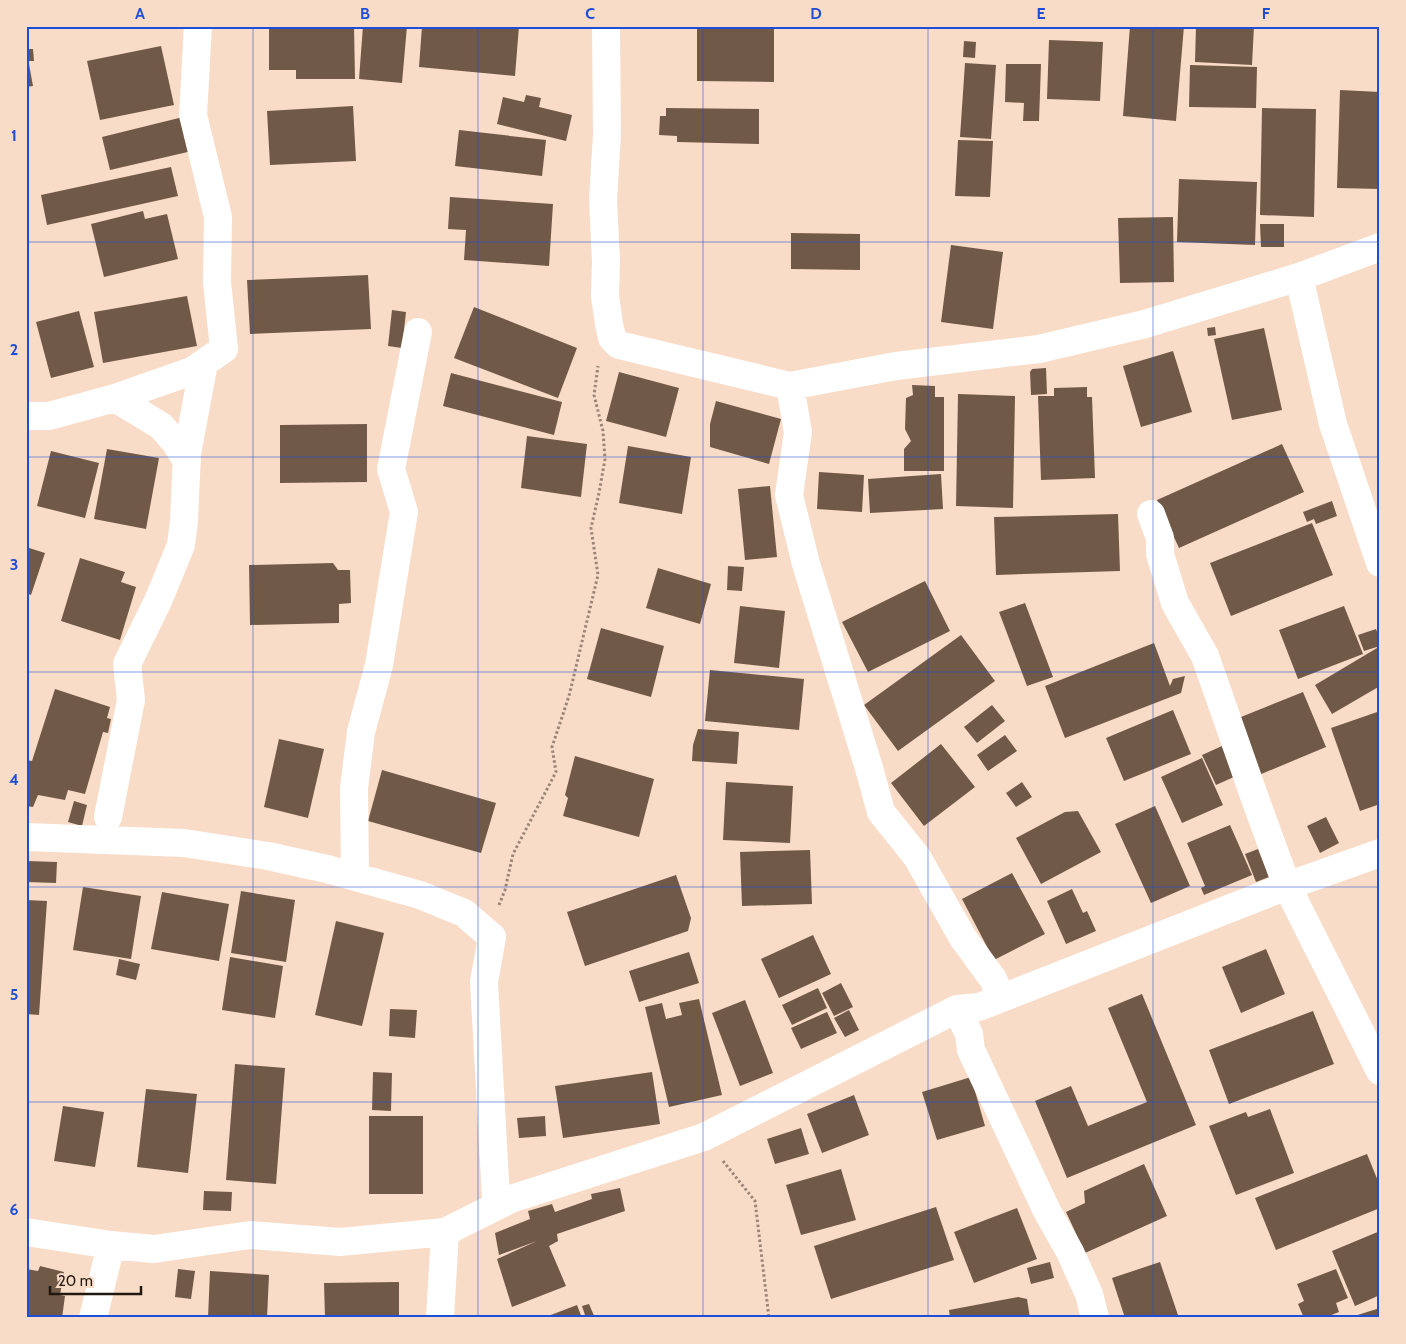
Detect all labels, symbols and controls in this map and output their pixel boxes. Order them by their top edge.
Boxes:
text: A [135,4,145,23]
text: B [360,4,370,23]
text: C [585,4,595,23]
text: D [810,4,822,23]
text: E [1036,4,1046,23]
text: F [1262,4,1271,23]
text: 1 [11,126,17,145]
text: 2 [10,340,18,359]
text: 3 [10,555,18,574]
text: 4 [9,770,19,789]
text: 5 [10,985,18,1004]
text: 6 [10,1200,19,1219]
scale bar [50,1264,141,1296]
text: 20 m [58,1272,93,1290]

